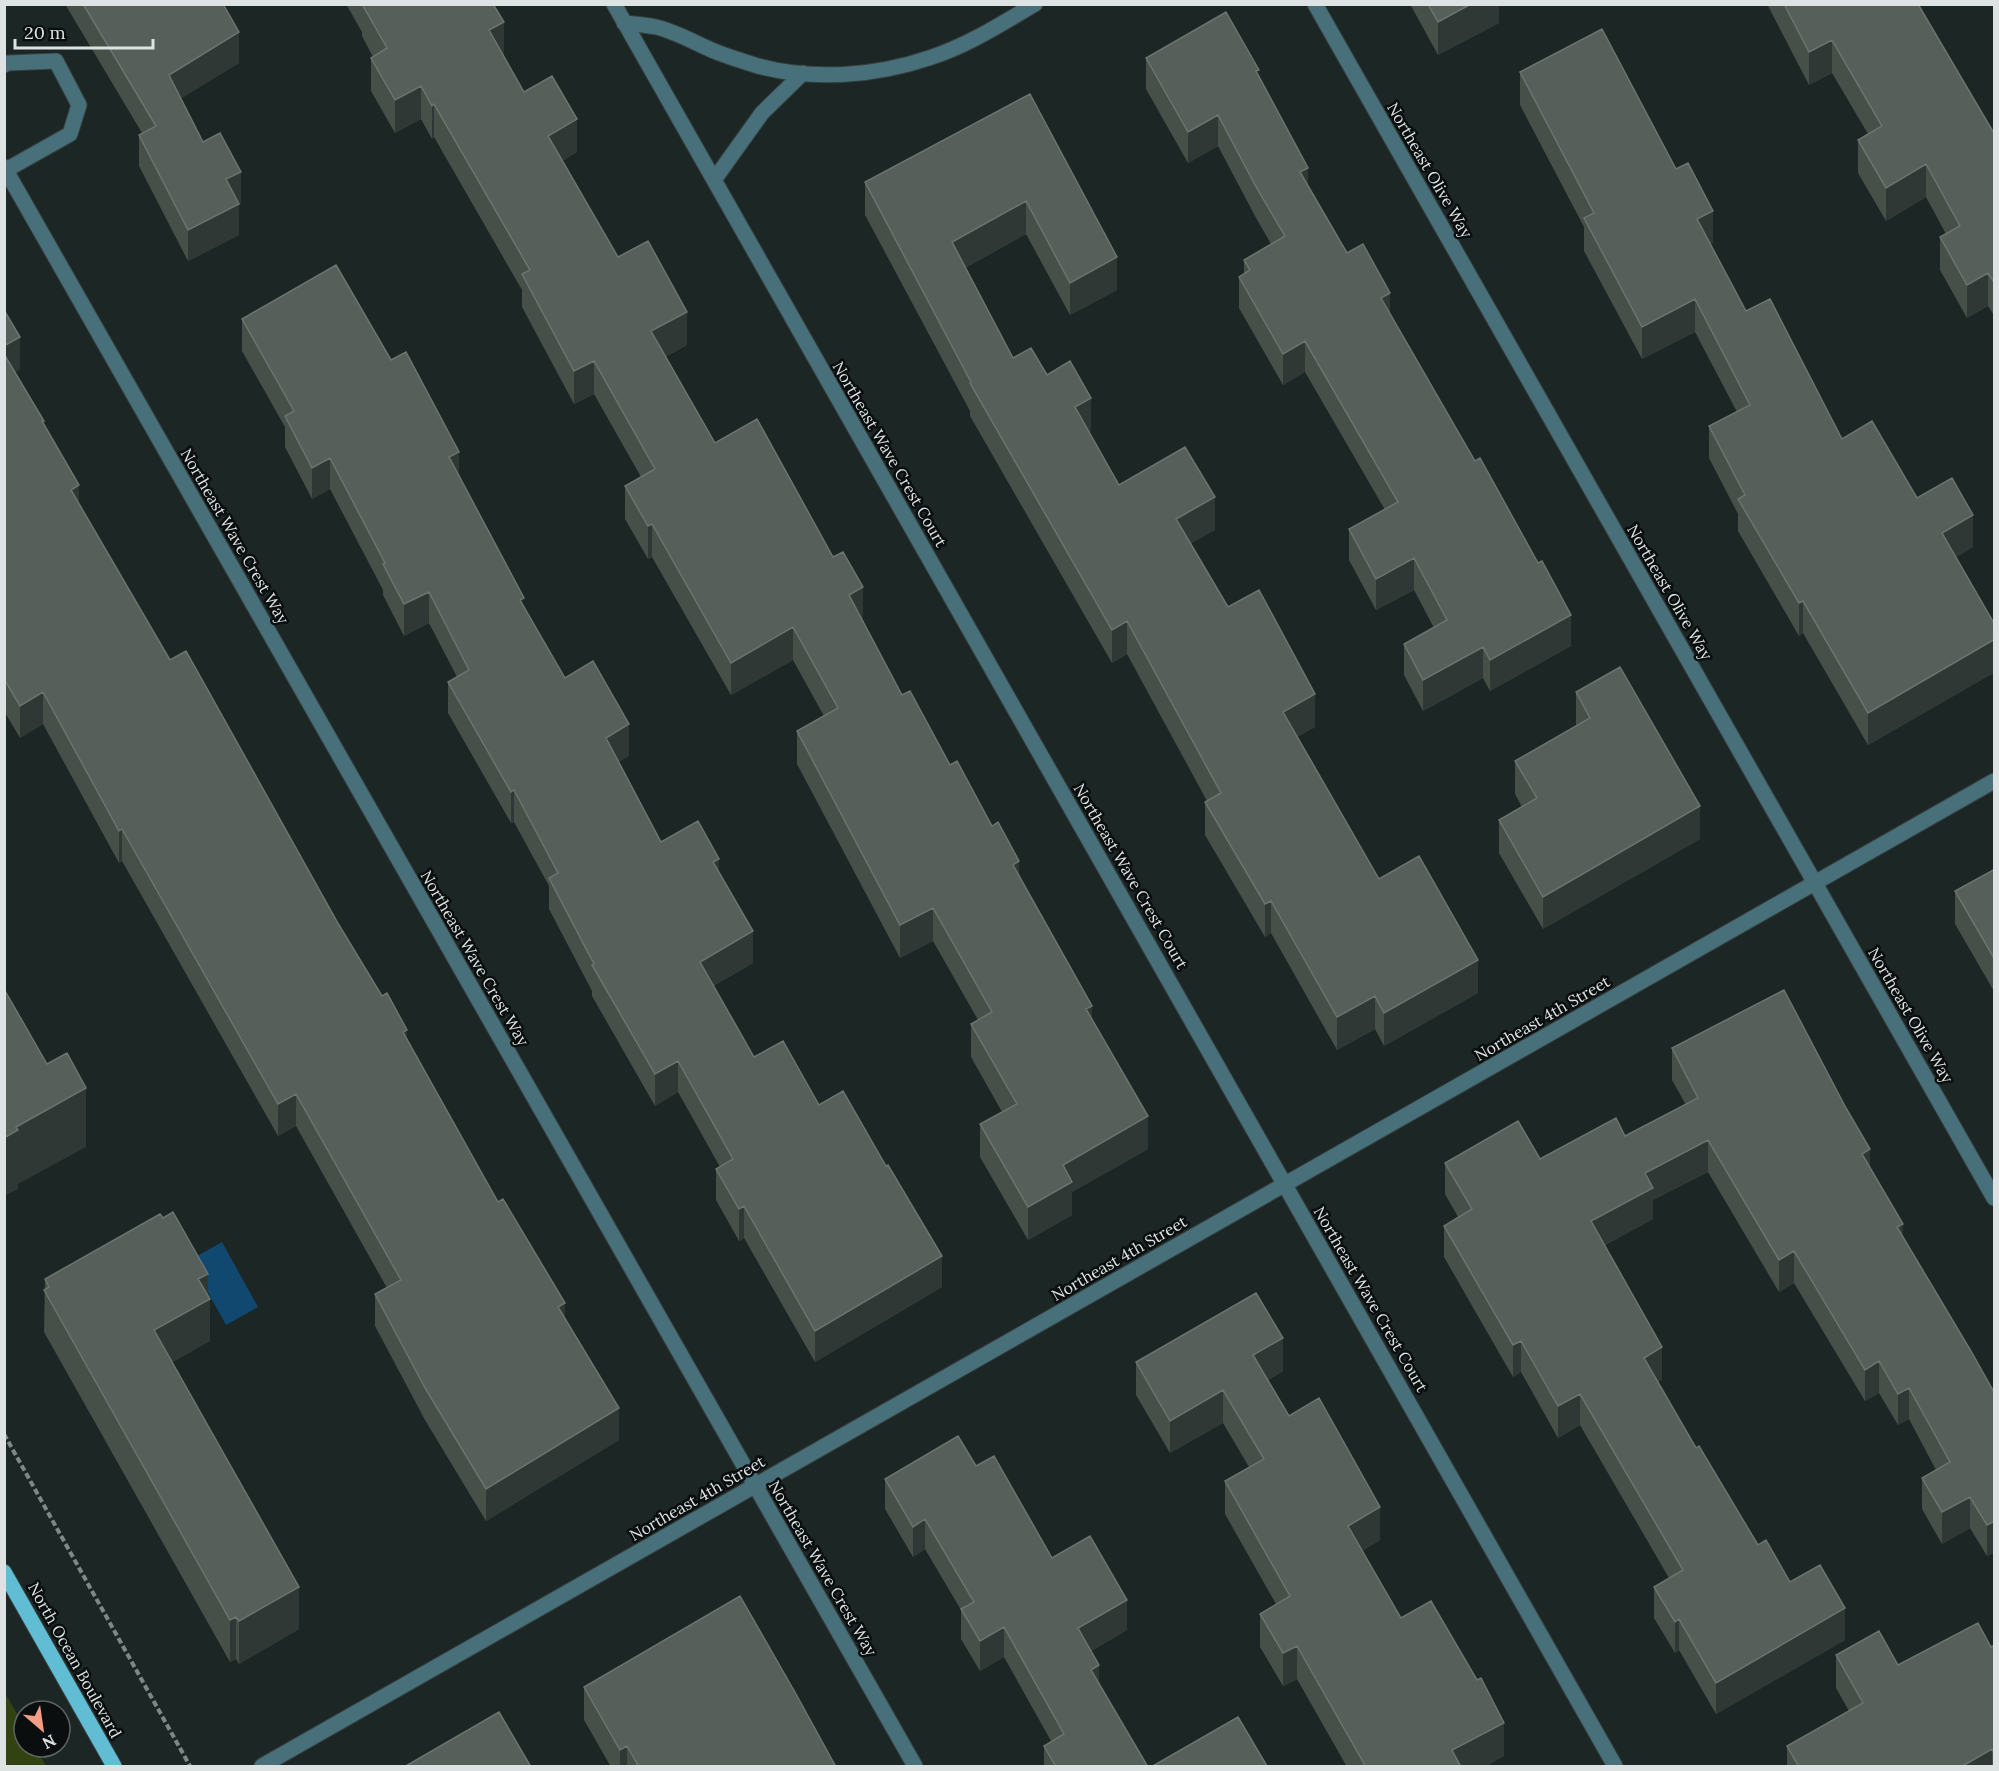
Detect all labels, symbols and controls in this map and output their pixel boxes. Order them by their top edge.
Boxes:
scale bar [15,12,153,50]
text: 20 m [24,21,66,44]
street label: Northeast Olive Way [1383,99,1477,242]
street label: Northeast Wave Crest Court [829,358,952,551]
street label: Northeast Wave Crest Way [176,445,294,628]
street label: Northeast Olive Way [1623,521,1717,664]
street label: Northeast Wave Crest Court [1070,780,1193,973]
street label: Northeast Wave Crest Way [416,867,534,1050]
street label: Northeast Olive Way [1864,944,1958,1087]
street label: Northeast 4th Street [1471,971,1614,1065]
street label: Northeast Wave Crest Court [1310,1203,1433,1396]
street label: Northeast 4th Street [1048,1211,1191,1305]
street label: Northeast 4th Street [626,1451,769,1545]
street label: Northeast Wave Crest Way [764,1477,882,1660]
street label: North Ocean Boulevard [24,1579,126,1741]
north arrow [12,1699,72,1759]

